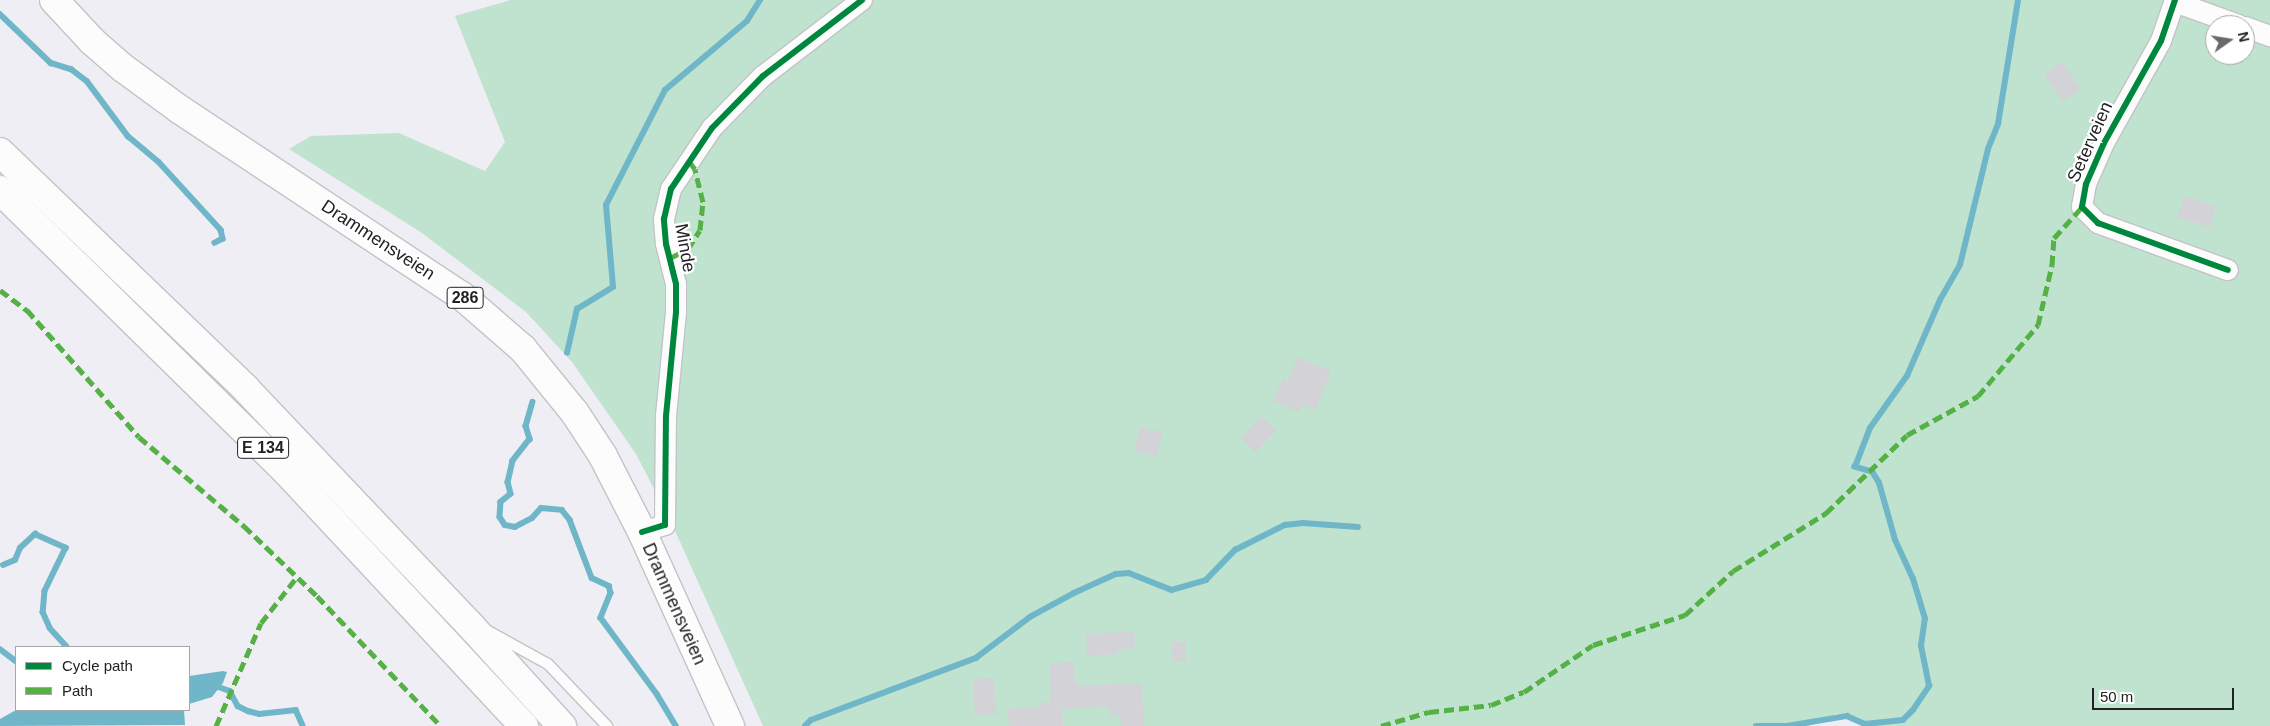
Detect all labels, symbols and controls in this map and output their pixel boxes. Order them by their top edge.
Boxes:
north arrow [2205,15,2255,65]
text: N [2235,30,2253,44]
street label: Seterveien [2063,98,2117,186]
street label: Drammensveien [317,195,439,285]
street label: Minde [670,222,700,274]
road number: 286 [446,284,484,312]
road number: E 134 [237,434,289,462]
street label: Drammensveien [637,540,711,668]
legend [15,646,190,711]
text: Cycle path [62,657,133,674]
scale bar [2095,678,2238,710]
text: Path [62,682,93,699]
text: 50 m [2100,688,2133,705]

